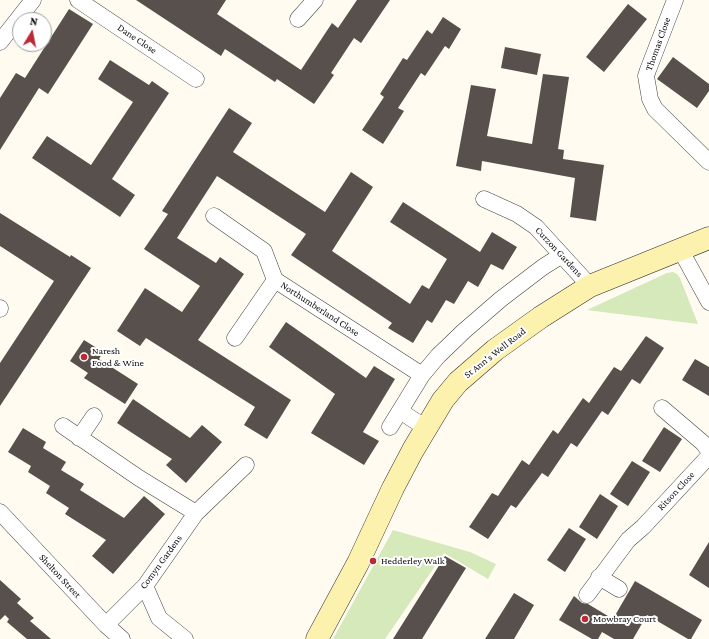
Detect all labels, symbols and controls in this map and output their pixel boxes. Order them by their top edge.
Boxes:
north arrow [12,12,52,52]
text: N [29,15,39,28]
street label: Thomas Close [643,16,673,72]
street label: Dane Close [115,22,159,56]
street label: Curzon Gardens [533,224,585,280]
street label: Northumberland Close [278,279,362,339]
street label: St Ann's Well Road [462,325,528,381]
place label: Naresh Food & Wine [92,345,144,368]
marker: Naresh Food & Wine [79,352,89,362]
street label: Ritson Close [655,469,697,513]
street label: Comyn Gardens [137,533,185,591]
street label: Shelton Street [37,551,83,601]
place label: Hedderley Walk [381,555,445,567]
marker: Hedderley Walk [368,556,378,566]
place label: Mowbray Court [593,613,656,625]
marker: Mowbray Court [580,614,590,624]

